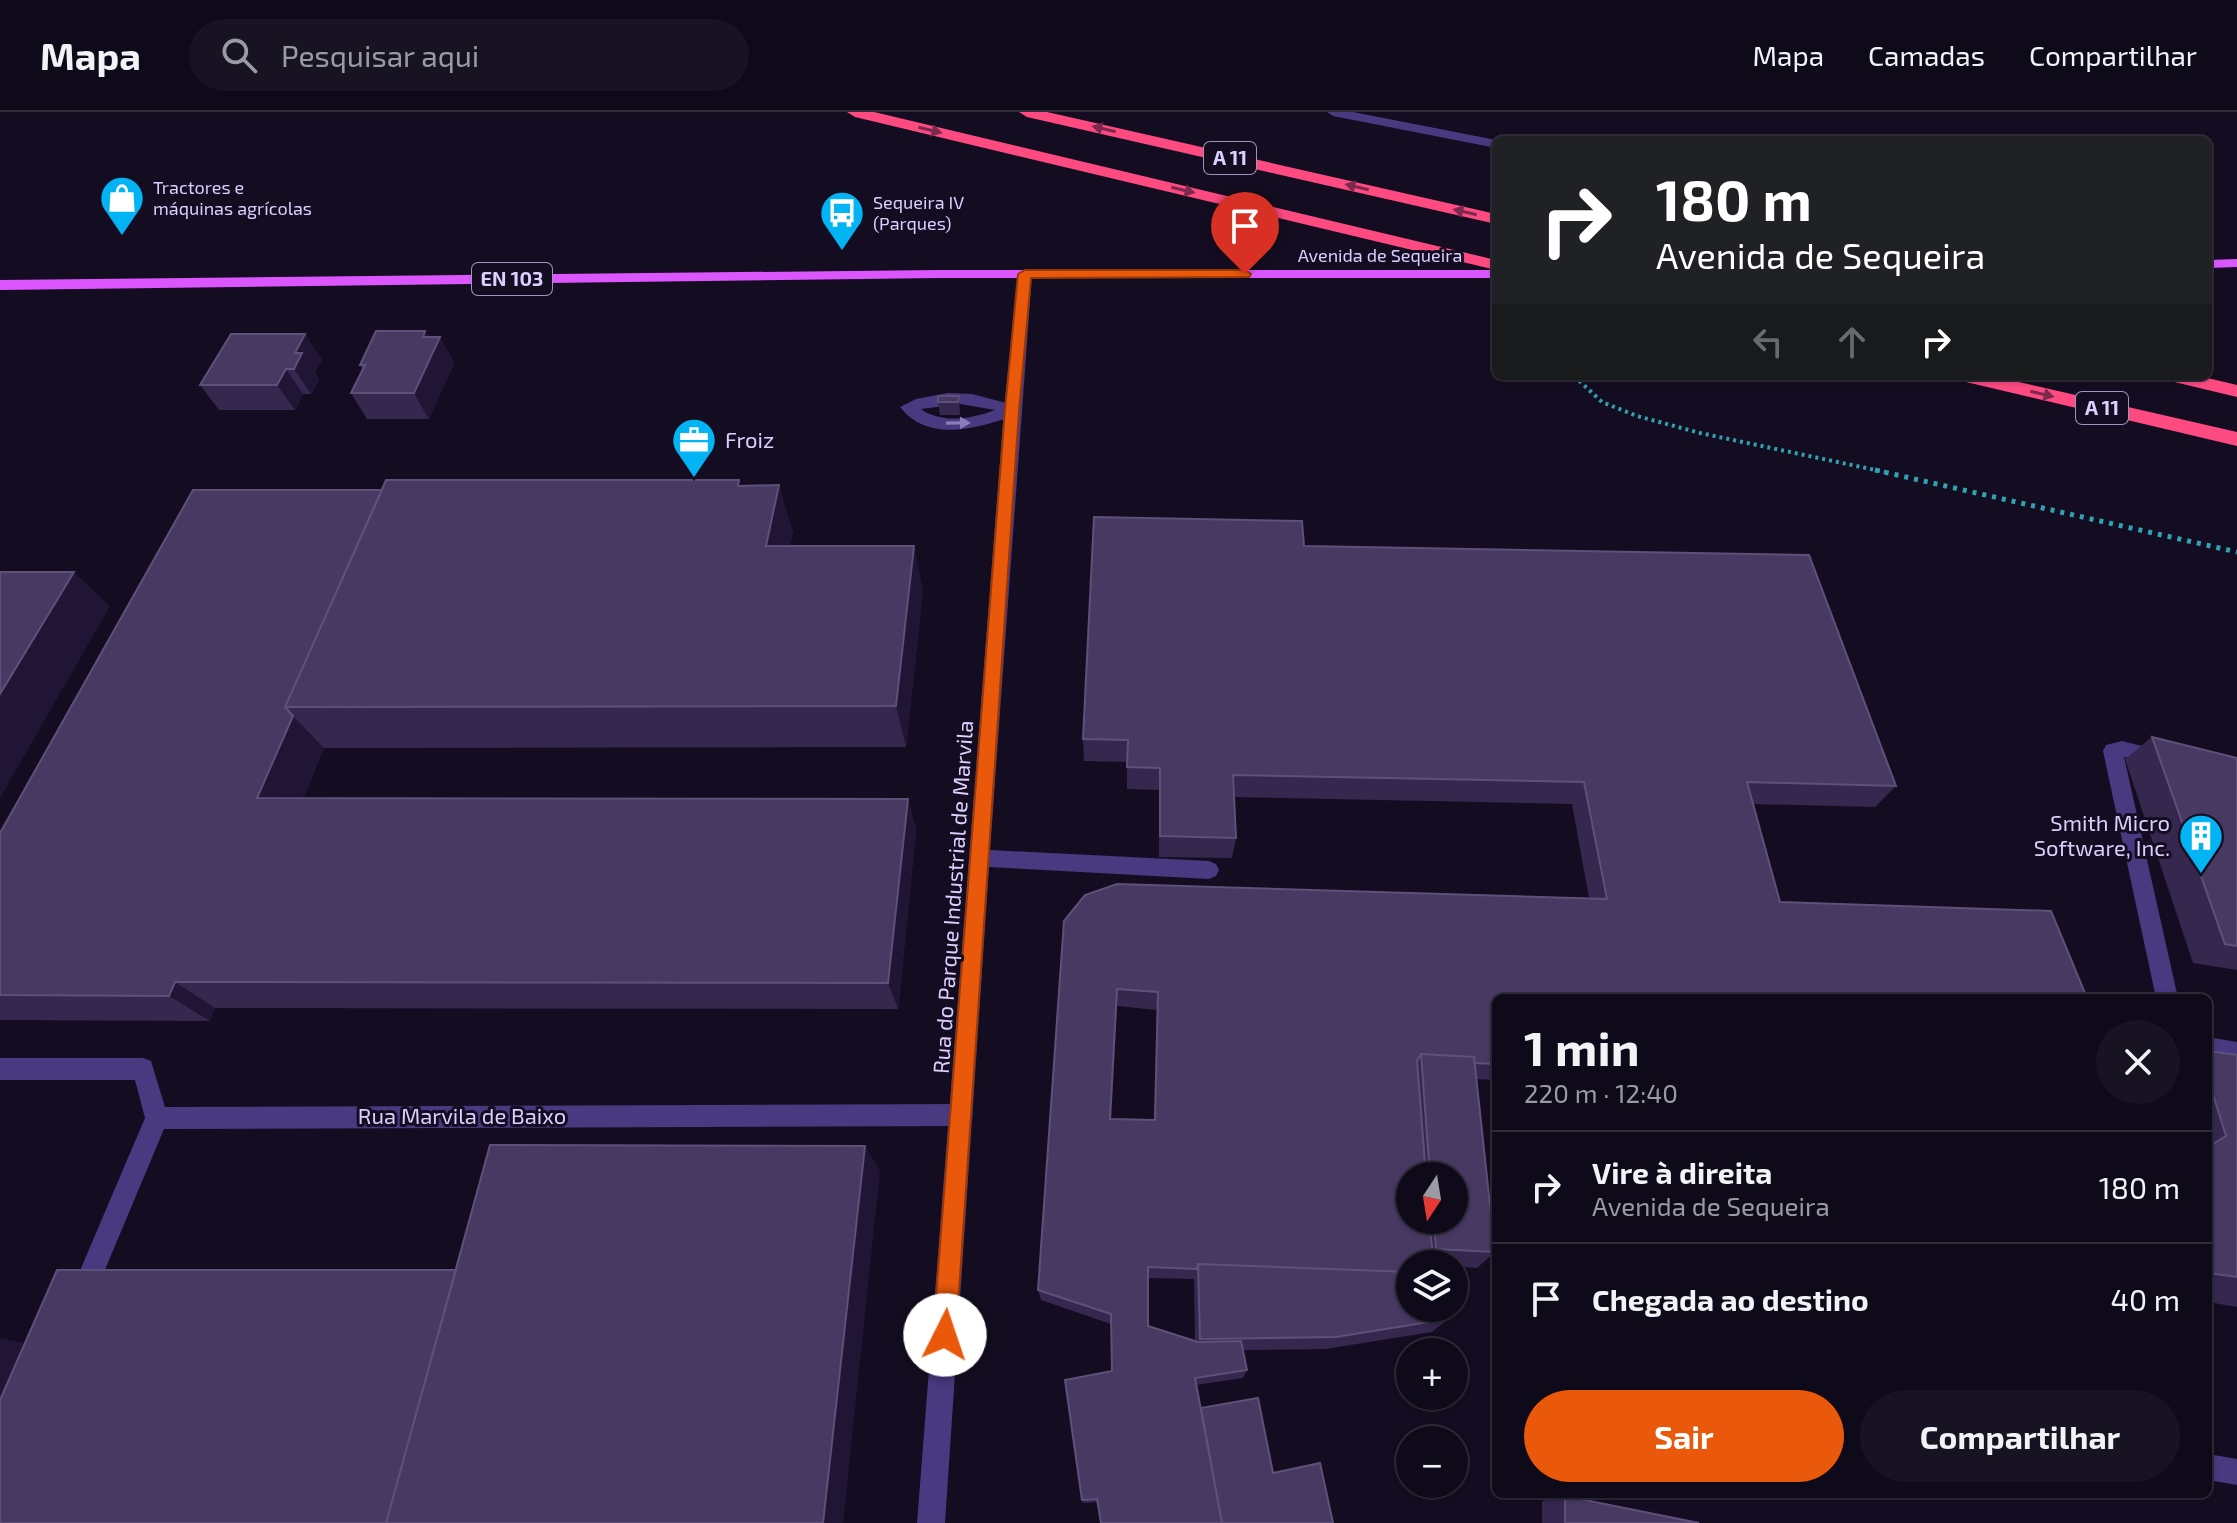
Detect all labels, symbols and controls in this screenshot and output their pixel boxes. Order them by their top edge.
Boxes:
search box [189,19,749,91]
text: Mapa [40,32,141,78]
icon: search [217,33,261,77]
text: Pesquisar aqui [281,37,479,73]
text: Mapa [1753,38,1824,72]
text: Camadas [1868,38,1985,72]
text: Compartilhar [2029,38,2197,72]
one-way arrow [1091,123,1116,135]
one-way arrow [918,124,943,137]
road number: A 11 [1204,142,1256,174]
text: 180 m [1656,165,1812,232]
icon: right [1524,168,1628,272]
shop icon: Tractores e máquinas agrícolas [98,174,146,237]
place label: Tractores e máquinas agrícolas [153,176,312,219]
one-way arrow [1345,181,1370,193]
one-way arrow [1171,185,1196,197]
bus stop icon: Sequeira IV (Parques) [818,189,866,252]
place label: Sequeira IV (Parques) [873,191,964,234]
pin [1211,192,1279,274]
icon: arrive [1223,204,1267,248]
one-way arrow [1452,205,1477,218]
text: Avenida de Sequeira [1656,233,1985,276]
street label: Avenida de Sequeira [1298,244,1462,266]
road number: EN 103 [472,263,552,295]
icon: left [1746,320,1790,364]
icon: ahead [1830,320,1874,364]
icon: right [1914,320,1958,364]
one-way arrow [2030,388,2055,401]
road number: A 11 [2076,392,2128,424]
office icon: Froiz [670,416,718,479]
one-way arrow [946,417,971,429]
place label: Froiz [725,426,774,452]
street label: Rua do Parque Industrial de Marvila [927,719,977,1075]
place label: Smith Micro Software, Inc. [2034,809,2170,860]
building icon: Smith Micro Software, Inc. [2177,812,2225,875]
text: 1 min [1524,1018,1640,1076]
button: close [2096,1020,2180,1104]
text: 220 m · 12:40 [1524,1077,1678,1108]
street label: Rua Marvila de Baixo [358,1102,566,1128]
text: Vire à direita [1592,1154,1772,1190]
north arrow [1396,1162,1468,1234]
map controls [1396,1162,1468,1498]
icon: right [1524,1165,1568,1209]
text: 180 m [2099,1169,2180,1205]
text: Avenida de Sequeira [1592,1190,1830,1221]
button: layers [1396,1250,1468,1322]
icon: arrive [1524,1277,1568,1321]
text: Chegada ao destino [1592,1281,1869,1317]
text: 40 m [2110,1281,2180,1317]
position arrow [903,1293,987,1377]
button: + [1396,1338,1468,1410]
button: Sair [1524,1390,1844,1482]
button: Compartilhar [1860,1390,2180,1482]
button: − [1396,1426,1468,1498]

